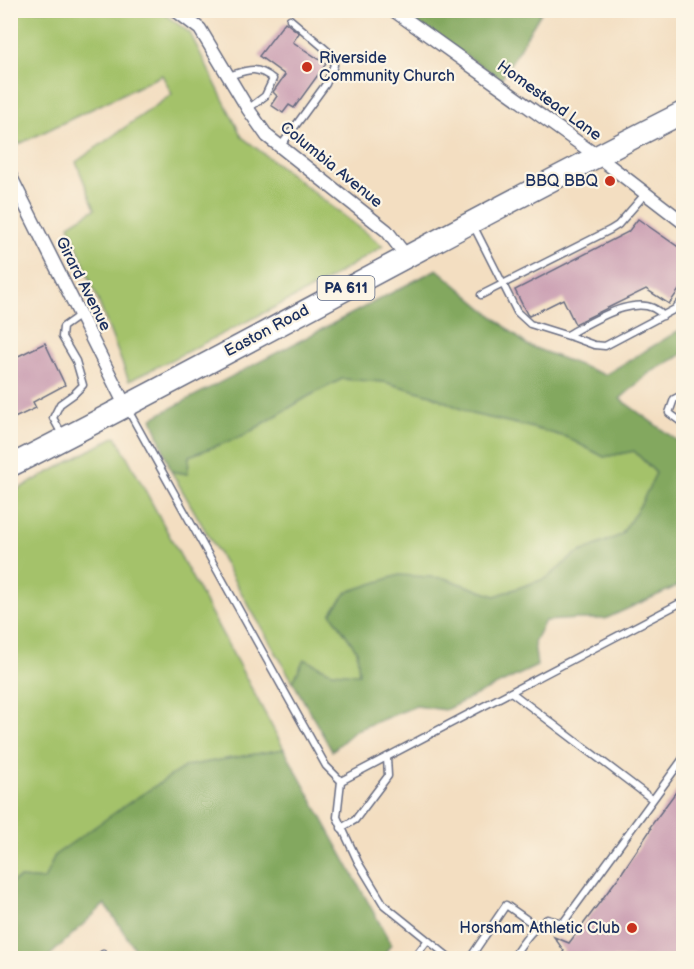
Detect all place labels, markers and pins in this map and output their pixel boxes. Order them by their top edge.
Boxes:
place label: Riverside Community Church [319,49,455,86]
marker: Riverside Community Church [300,60,314,74]
place label: BBQ BBQ [525,172,599,191]
marker: BBQ BBQ [603,174,617,188]
place label: Horsham Athletic Club [459,919,620,938]
marker: Horsham Athletic Club [625,921,639,935]

